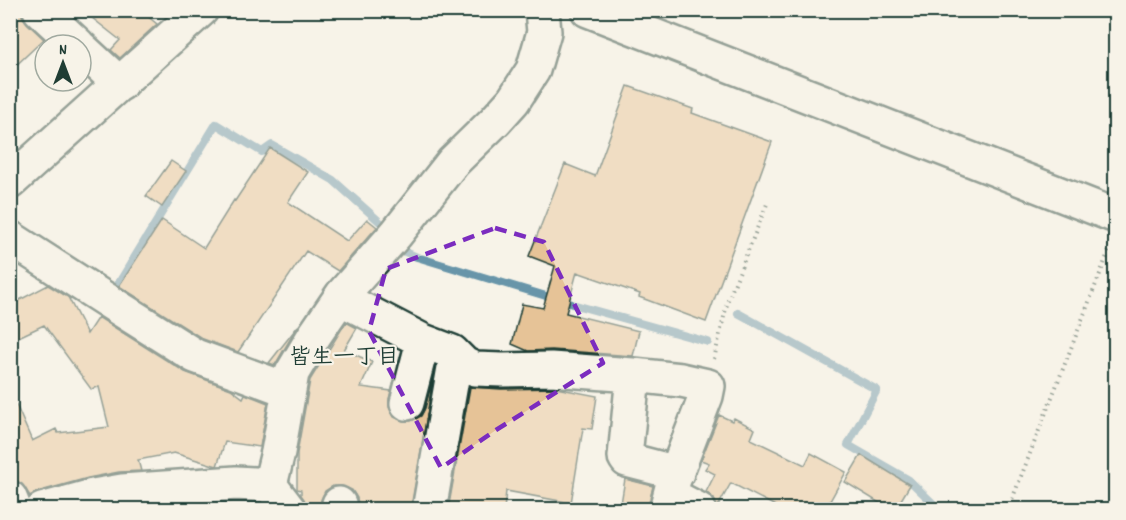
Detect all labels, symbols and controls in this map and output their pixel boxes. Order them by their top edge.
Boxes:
north arrow [33,33,93,93]
text: N [59,39,67,62]
district label: 皆生一丁目 [289,343,399,374]

